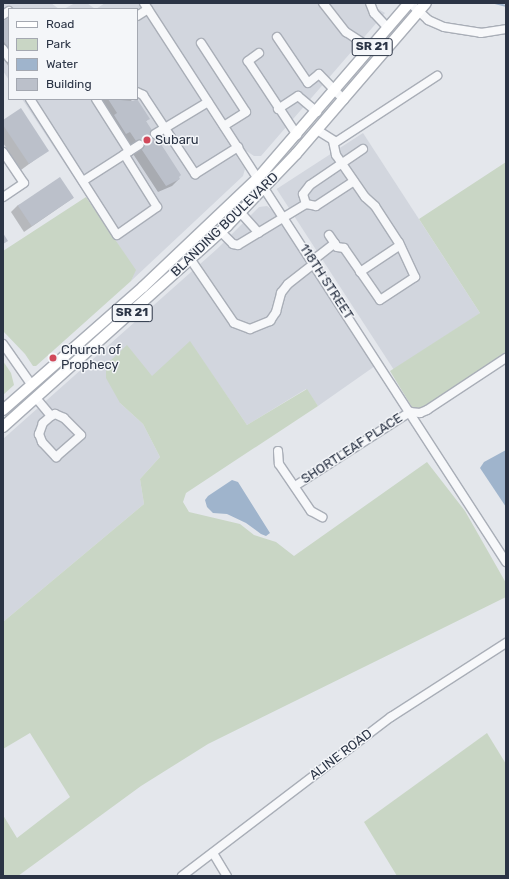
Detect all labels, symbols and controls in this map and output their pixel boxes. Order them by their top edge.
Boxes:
legend [8,8,138,100]
text: Road [46,17,74,31]
text: Park [46,37,71,51]
road number: SR 21 [351,37,393,57]
text: Water [46,57,78,71]
text: Building [46,77,92,91]
place label: Subaru [155,132,199,148]
marker: Subaru [142,135,152,145]
street label: BLANDING BOULEVARD [168,170,282,280]
street label: 118TH STREET [296,241,356,323]
road number: SR 21 [111,303,153,323]
place label: Church of Prophecy [61,343,121,374]
marker: Church of Prophecy [48,353,58,363]
street label: SHORTLEAF PLACE [298,410,406,488]
street label: ALINE ROAD [307,726,375,784]

